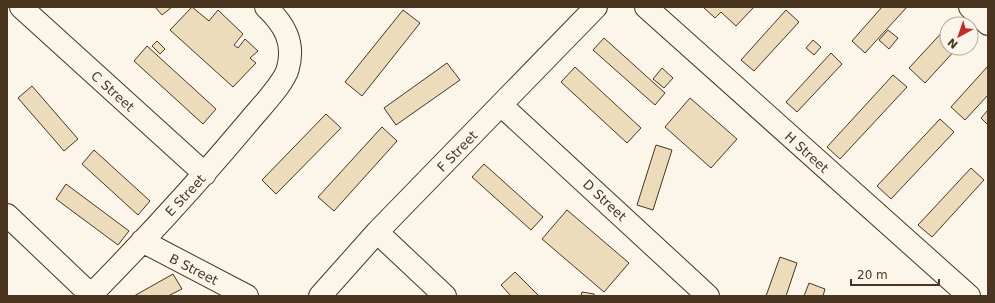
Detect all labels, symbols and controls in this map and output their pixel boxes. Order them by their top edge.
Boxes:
north arrow [939,16,979,56]
text: N [945,35,961,51]
street label: C Street [88,68,137,115]
street label: F Street [434,128,481,175]
street label: H Street [782,129,832,176]
street label: E Street [162,171,209,219]
street label: D Street [580,177,629,224]
street label: B Street [167,251,221,288]
scale bar [851,261,939,287]
text: 20 m [857,268,888,282]

